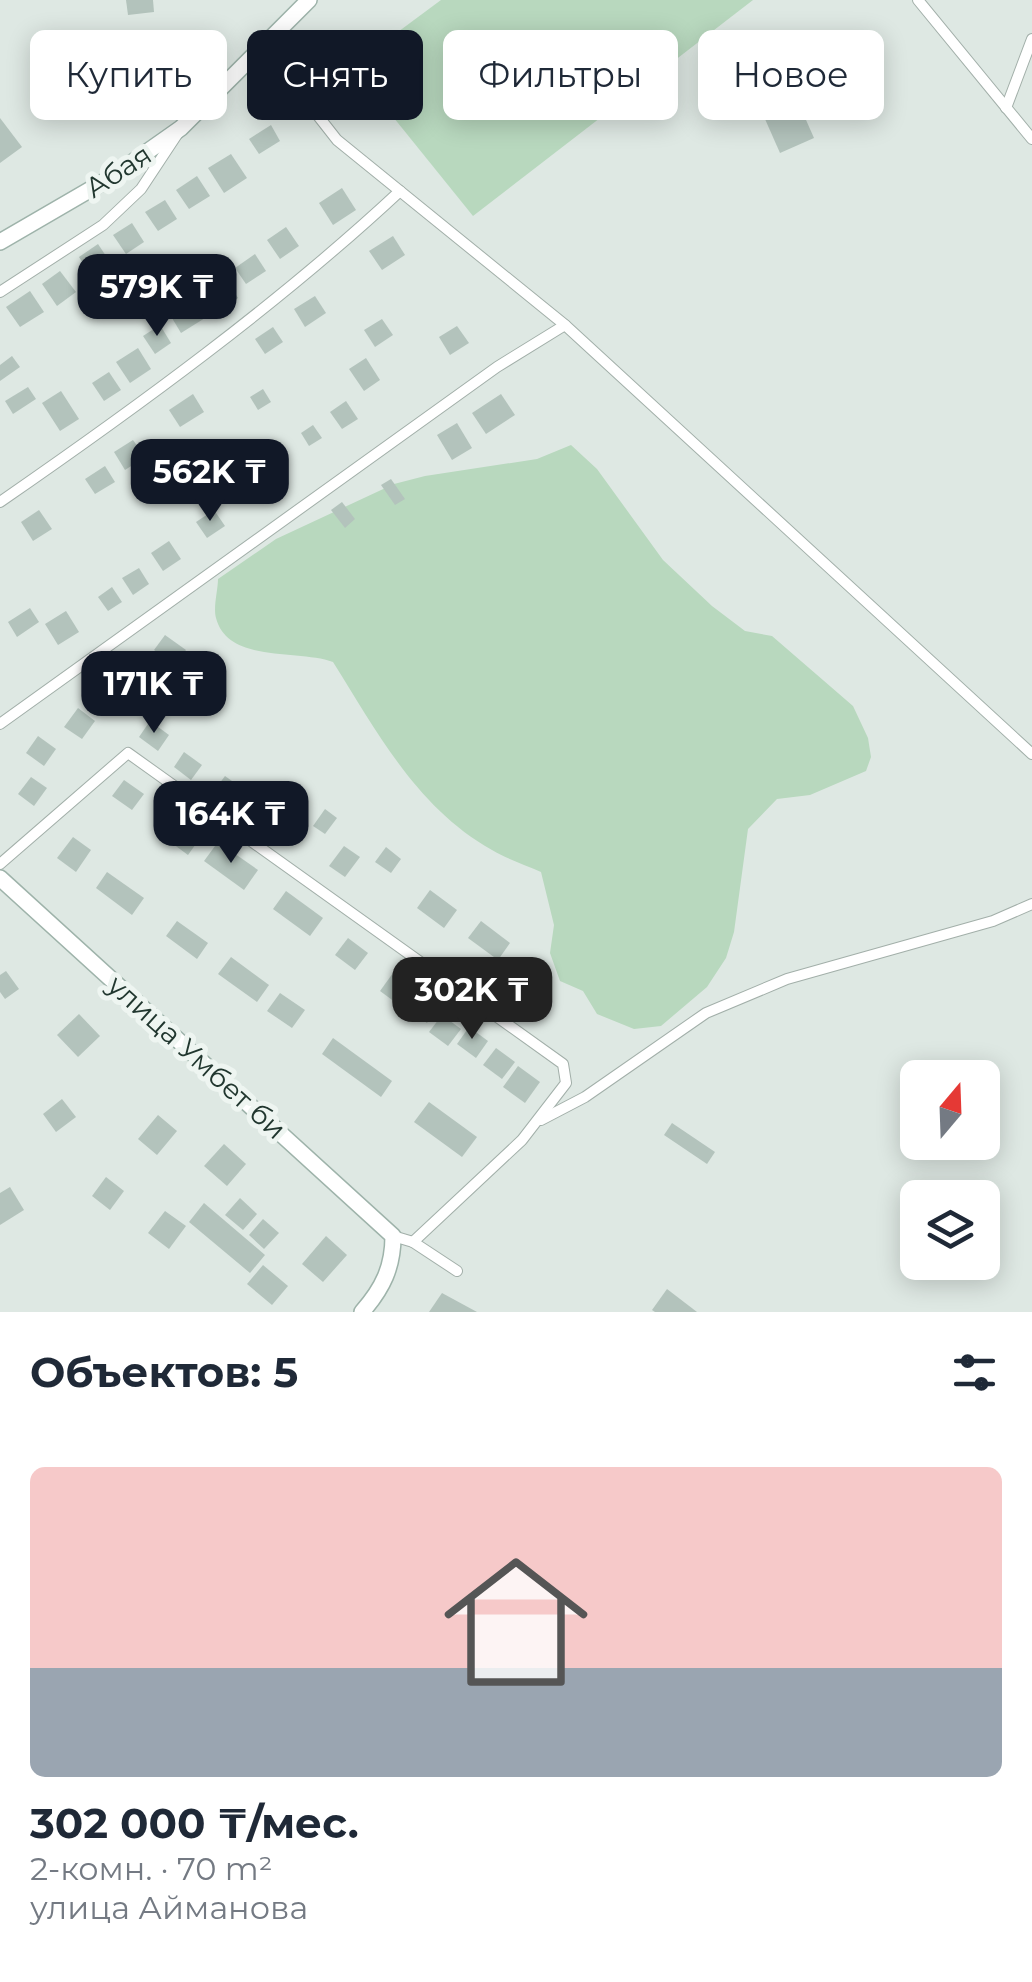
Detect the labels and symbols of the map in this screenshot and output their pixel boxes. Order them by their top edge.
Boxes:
street label: Абая [78,137,158,205]
pin: 579K ₸ [76,254,238,339]
pin: 562K ₸ [129,439,291,524]
pin: 171K ₸ [73,651,235,736]
pin: 164K ₸ [150,781,312,866]
pin: 302K ₸ [391,957,553,1042]
street label: улица Умбет би [100,967,293,1146]
north arrow [900,1060,1000,1160]

